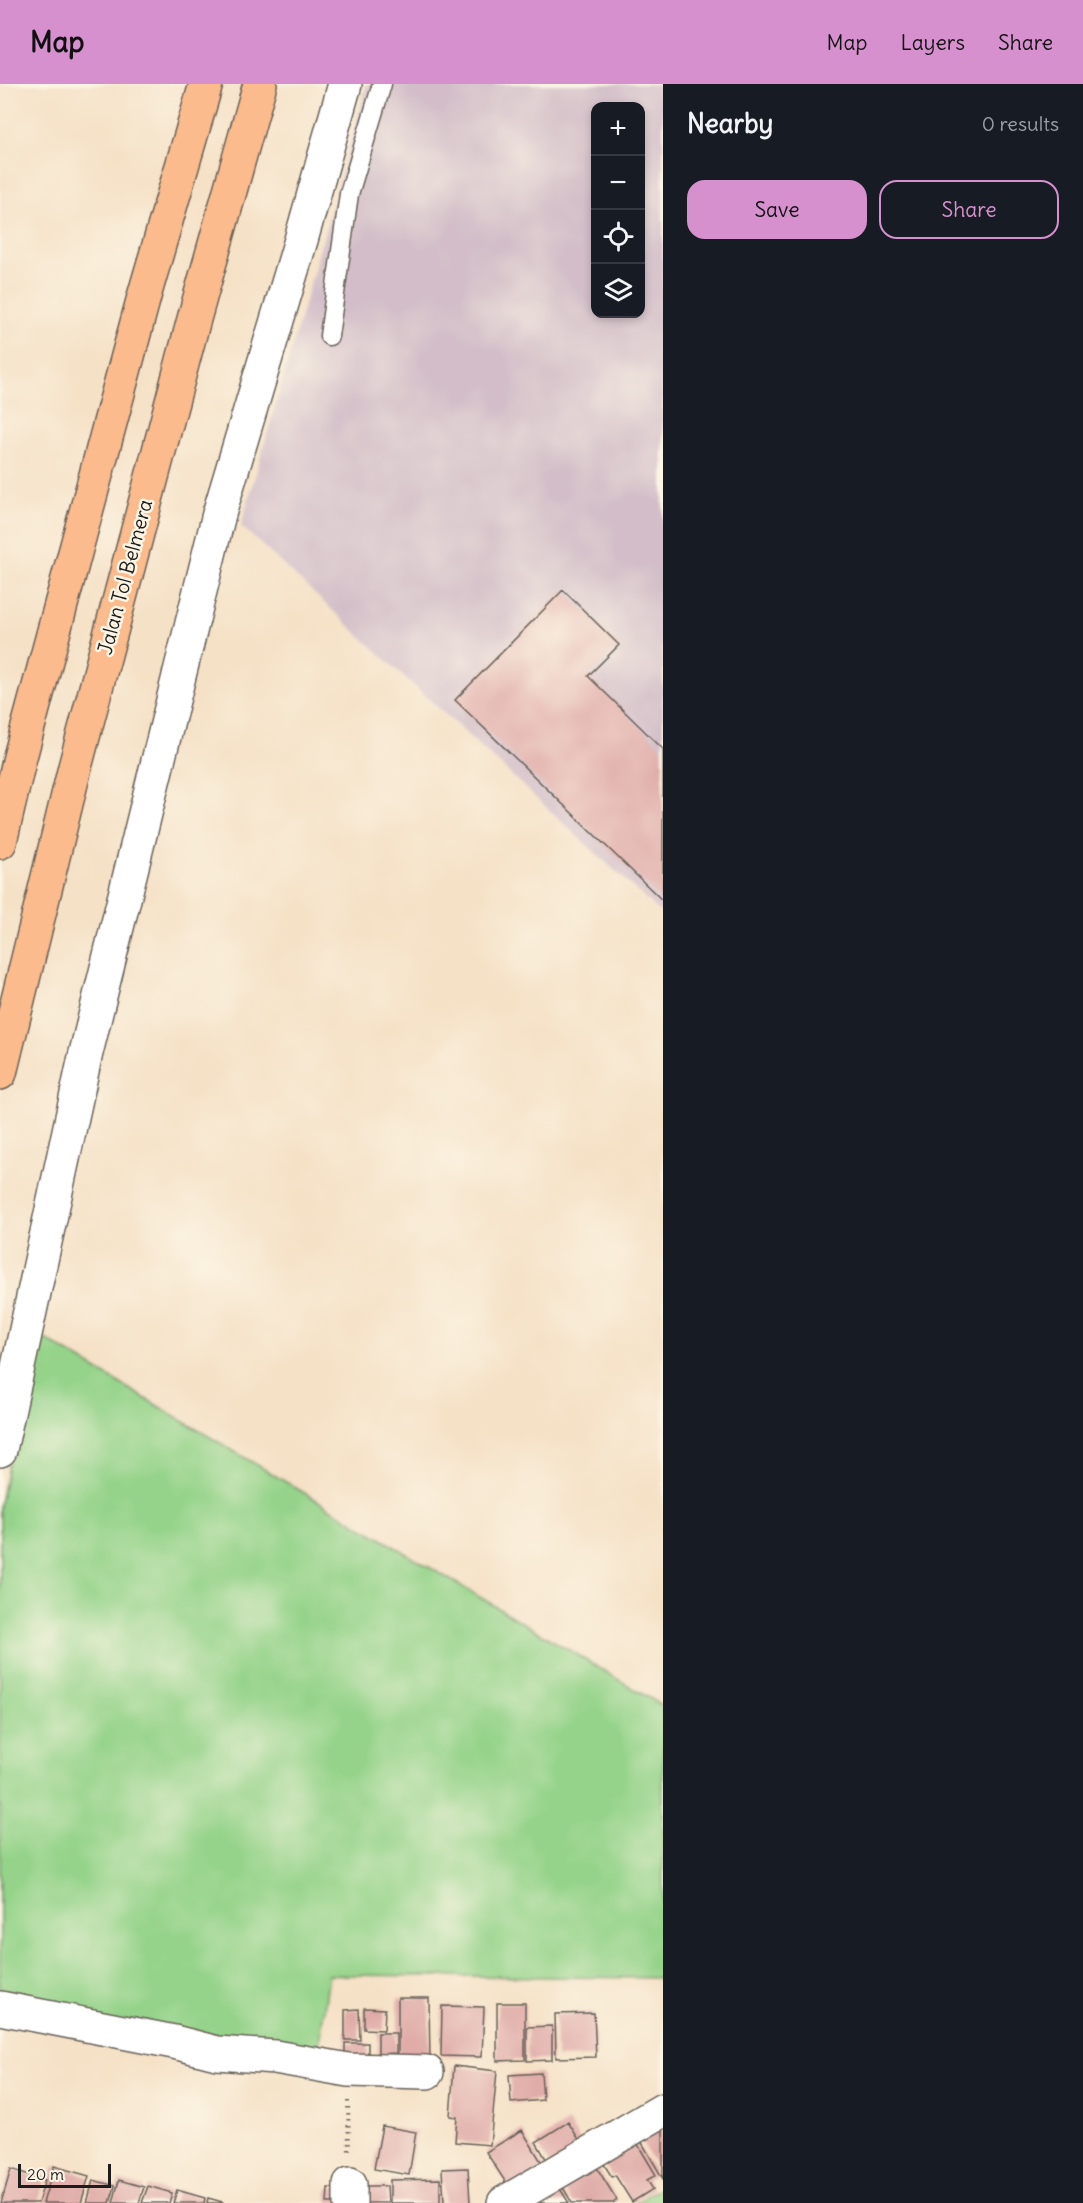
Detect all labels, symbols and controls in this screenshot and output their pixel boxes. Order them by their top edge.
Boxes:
text: Map [30,24,84,60]
text: Map [827,29,867,56]
text: Layers [900,29,965,56]
text: Share [998,29,1053,56]
map controls [591,102,645,318]
button: + [591,102,645,156]
text: Nearby [687,107,773,140]
text: 0 results [982,111,1059,136]
button: − [591,156,645,210]
button: Save [687,180,867,239]
button: Share [879,180,1059,239]
button: locate [591,210,645,264]
button: layers [591,264,645,318]
street label: Jalan Tol Belmera [92,497,157,657]
scale bar [18,2161,111,2188]
text: 20 m [27,2164,64,2184]

